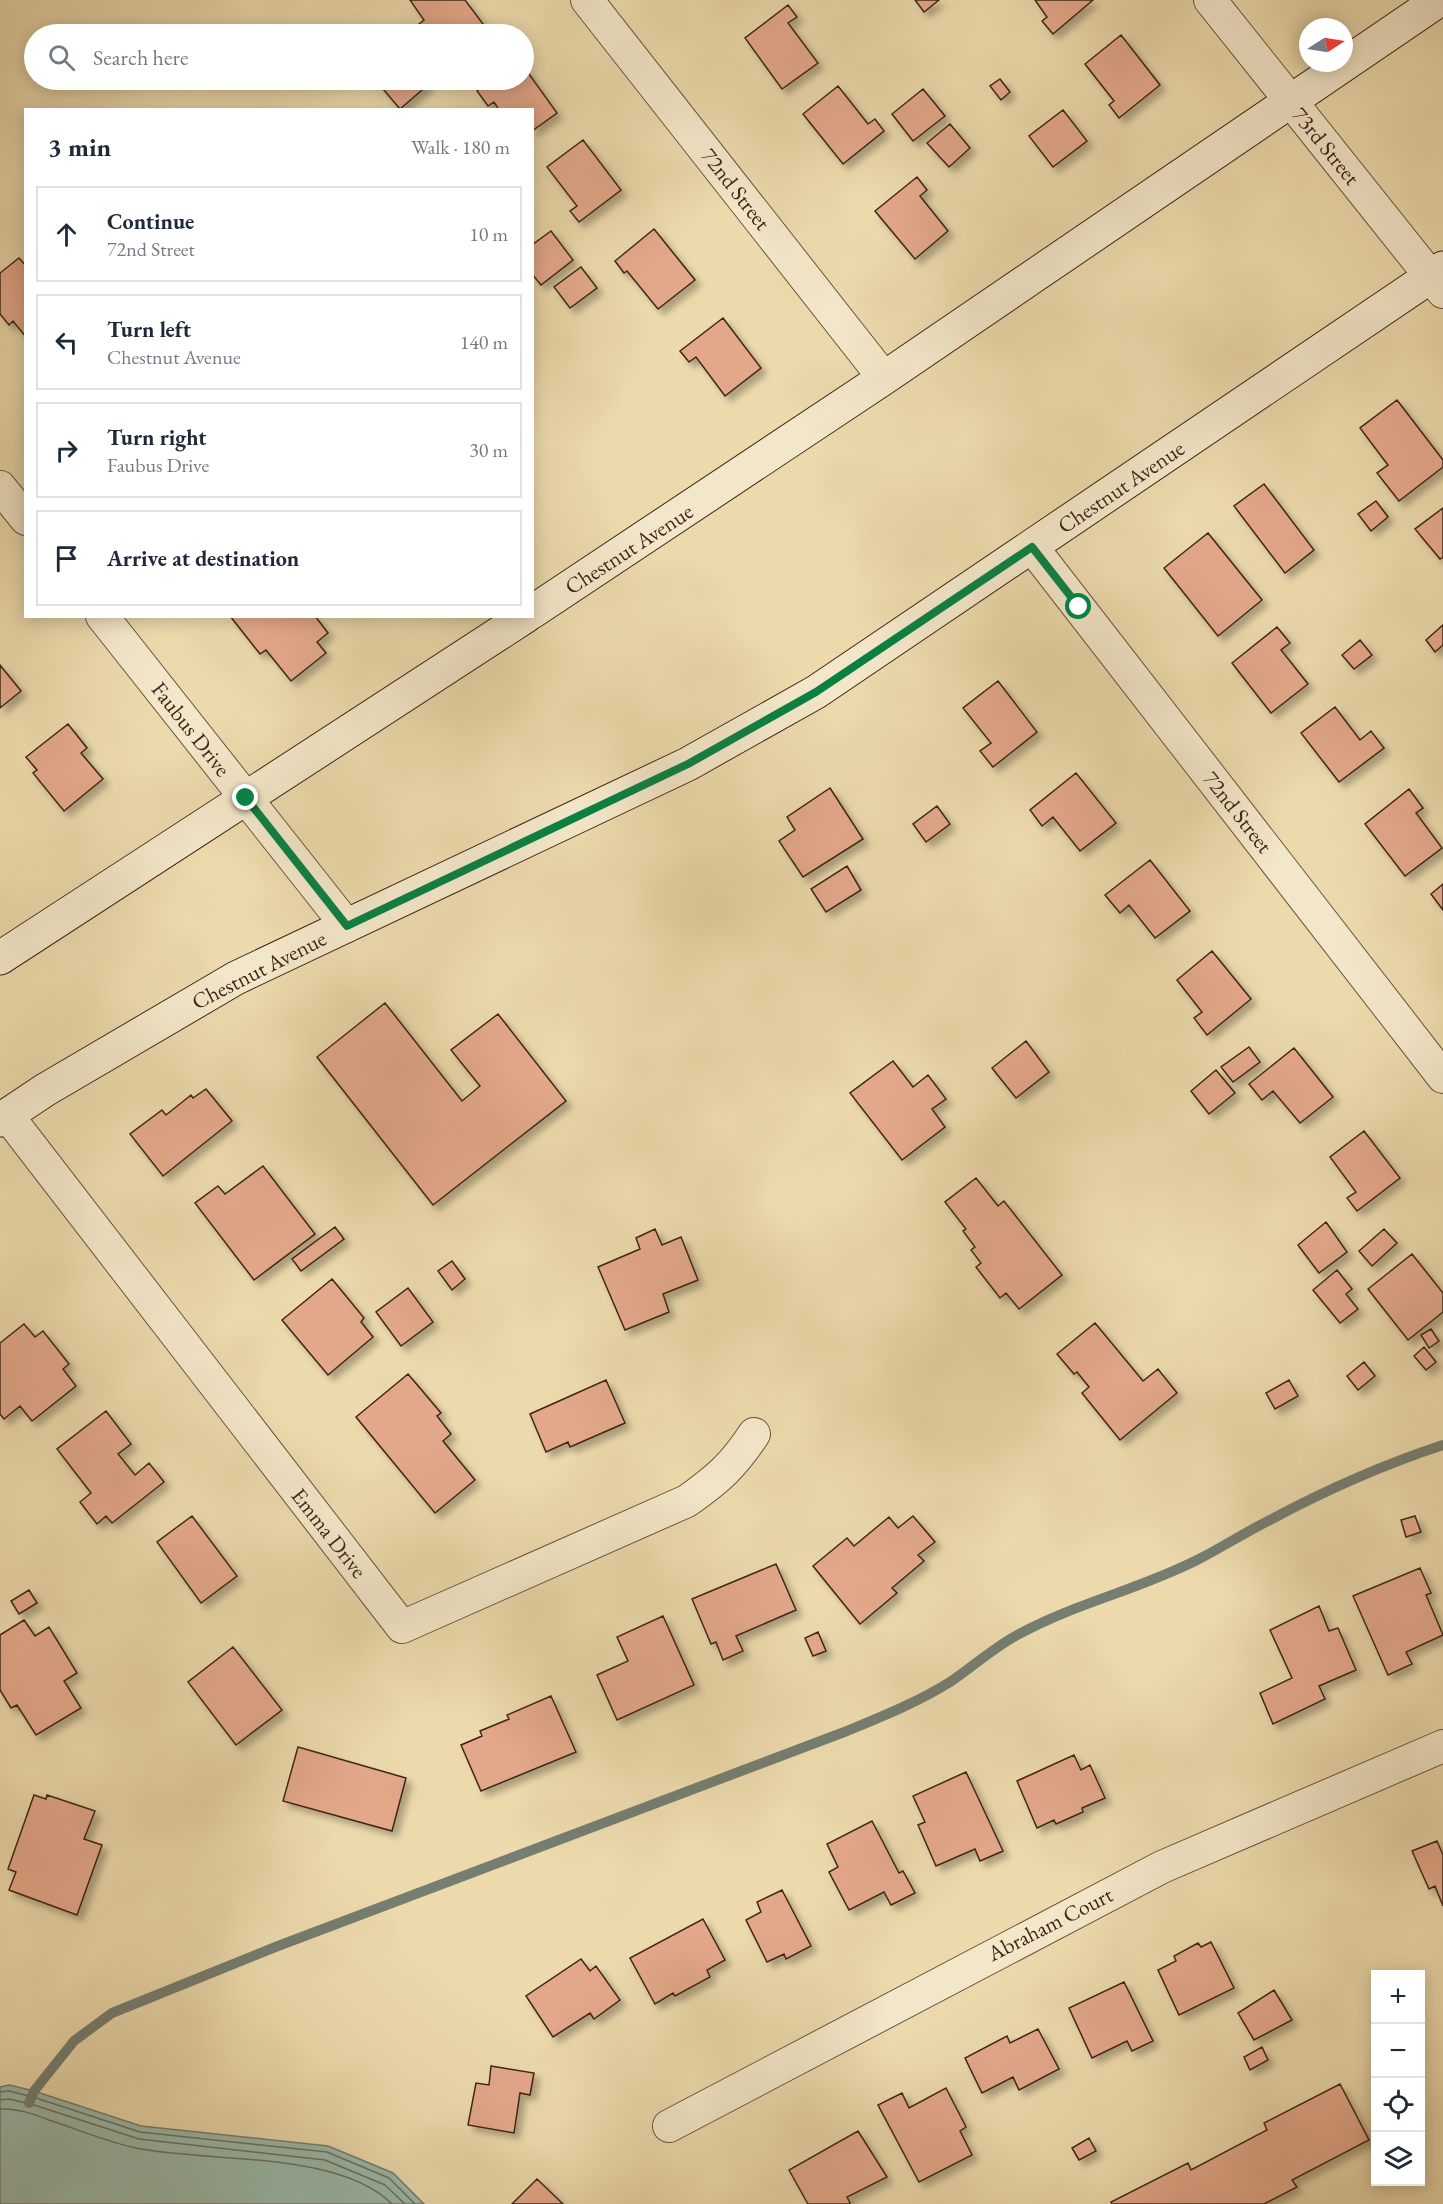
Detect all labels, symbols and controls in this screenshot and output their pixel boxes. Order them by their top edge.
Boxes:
north arrow [1299,18,1353,72]
search box [24,24,534,90]
icon: search [45,41,78,74]
text: Search here [93,43,188,72]
street label: 73rd Street [1286,101,1366,191]
text: 3 min [48,130,111,164]
text: Walk · 180 m [411,134,510,160]
street label: 72nd Street [695,142,777,236]
text: Continue [107,207,194,236]
icon: ahead [50,218,83,251]
text: 10 m [469,221,508,247]
text: 72nd Street [107,236,195,262]
text: Turn left [107,315,191,344]
icon: left [50,326,83,359]
text: 140 m [460,329,508,355]
text: Chestnut Avenue [107,344,241,370]
text: Turn right [107,423,206,452]
icon: right [50,434,83,467]
street label: Chestnut Avenue [1052,434,1190,540]
text: 30 m [469,437,508,463]
text: Faubus Drive [107,452,209,478]
street label: Chestnut Avenue [559,497,699,601]
icon: arrive [50,542,83,575]
text: Arrive at destination [107,544,299,573]
route start [1065,593,1091,619]
street label: Faubus Drive [145,676,237,783]
street label: 72nd Street [1197,765,1279,859]
route end [232,784,258,810]
street label: Chestnut Avenue [187,923,332,1016]
street label: Emma Drive [285,1482,374,1584]
street label: Abraham Court [982,1880,1118,1968]
map controls [1371,1970,1425,2186]
button: + [1371,1970,1425,2024]
button: − [1371,2024,1425,2078]
button: locate [1371,2078,1425,2132]
button: layers [1371,2132,1425,2186]

